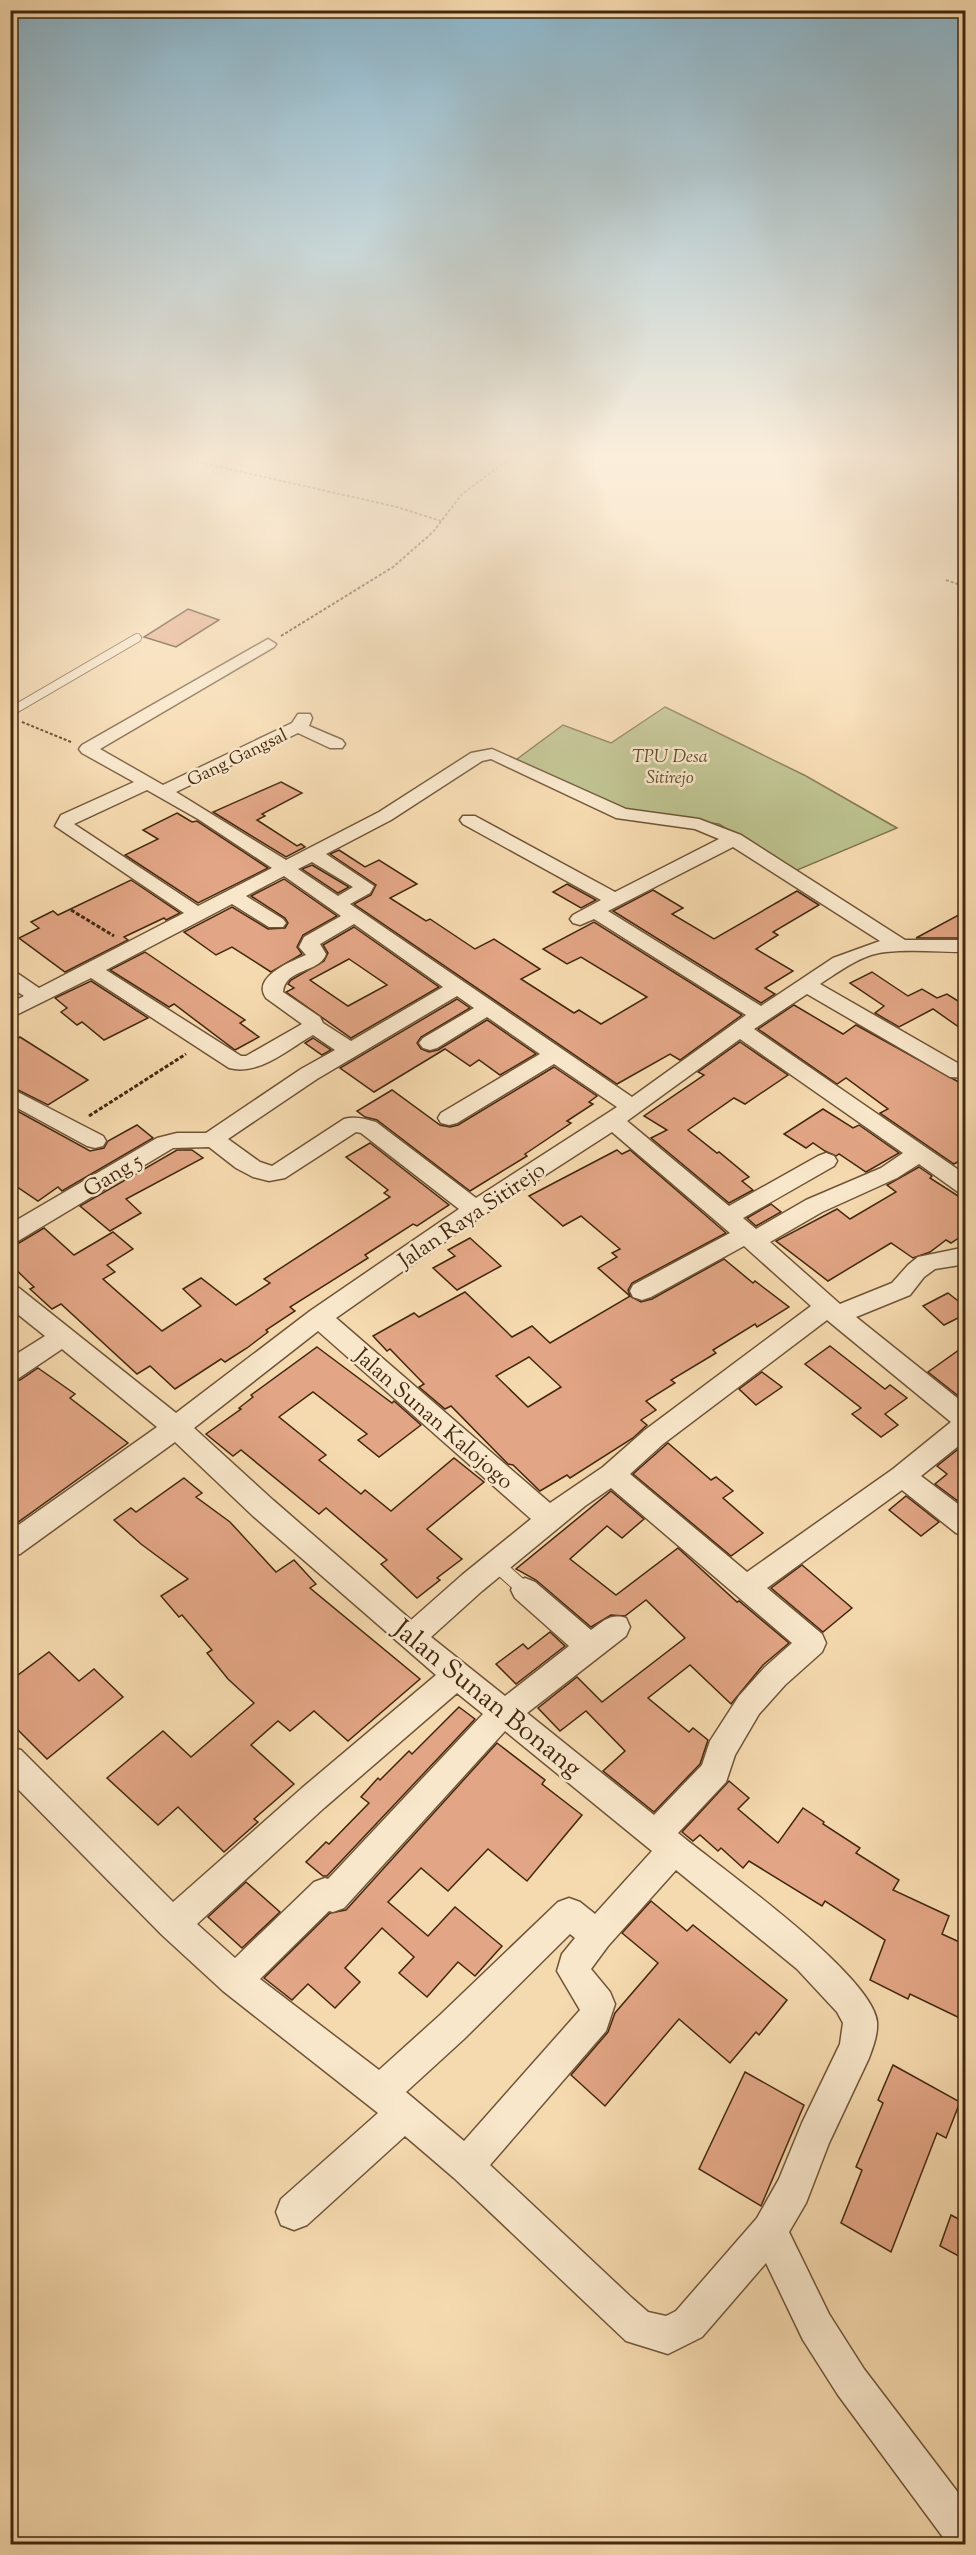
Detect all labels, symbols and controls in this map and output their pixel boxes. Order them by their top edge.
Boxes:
street label: Gang Gangsal [183,723,292,794]
park label: TPU Desa Sitirejo [632,745,708,792]
street label: Gang 5 [78,1146,150,1207]
street label: Jalan Raya Sitirejo [392,1155,553,1278]
street label: Jalan Sunan Kalojogo [346,1341,520,1499]
street label: Jalan Sunan Bonang [382,1610,589,1788]

